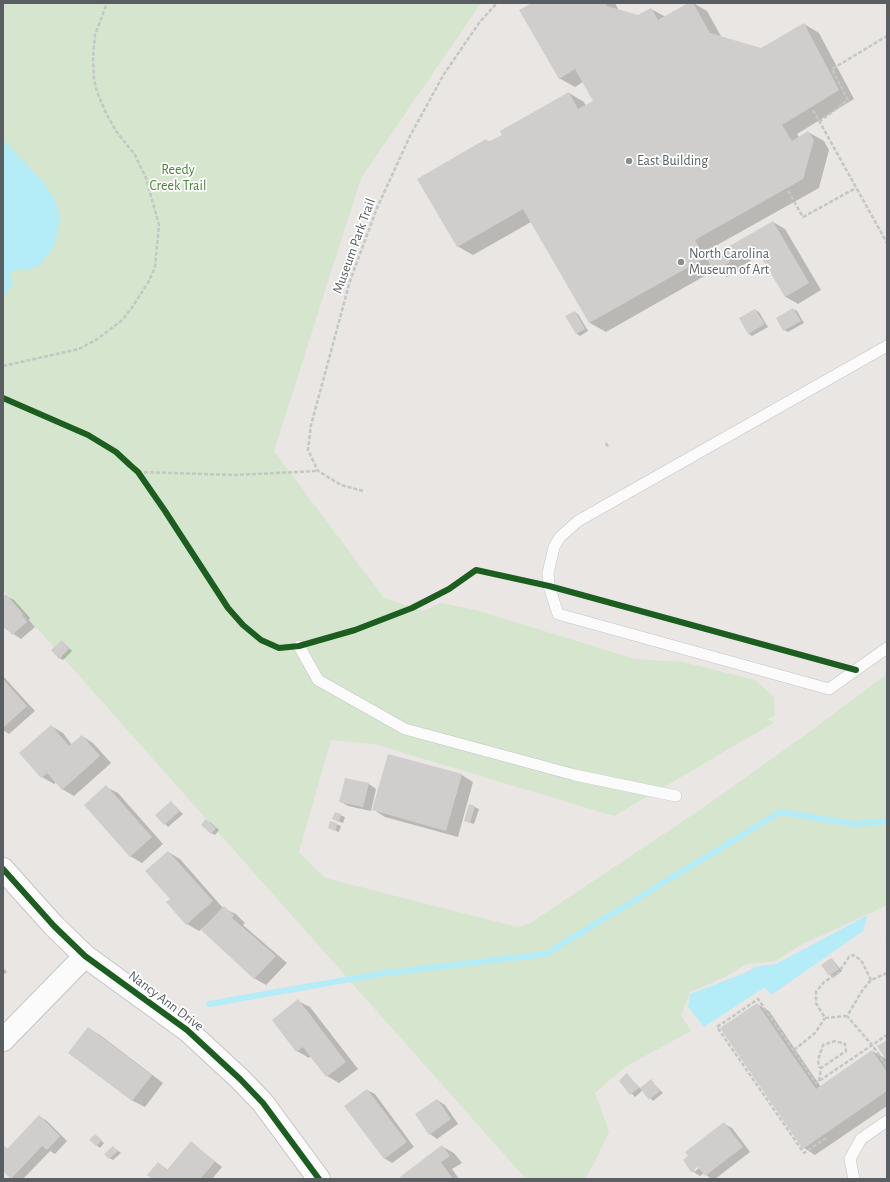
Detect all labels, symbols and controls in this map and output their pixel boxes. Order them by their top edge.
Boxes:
place label: East Building [637,153,708,169]
marker: East Building [624,156,634,166]
park label: Reedy Creek Trail [150,162,206,194]
street label: Museum Park Trail [329,196,379,296]
place label: North Carolina Museum of Art [689,246,769,278]
marker: North Carolina Museum of Art [676,257,686,267]
street label: Nancy Ann Drive [125,967,207,1035]

